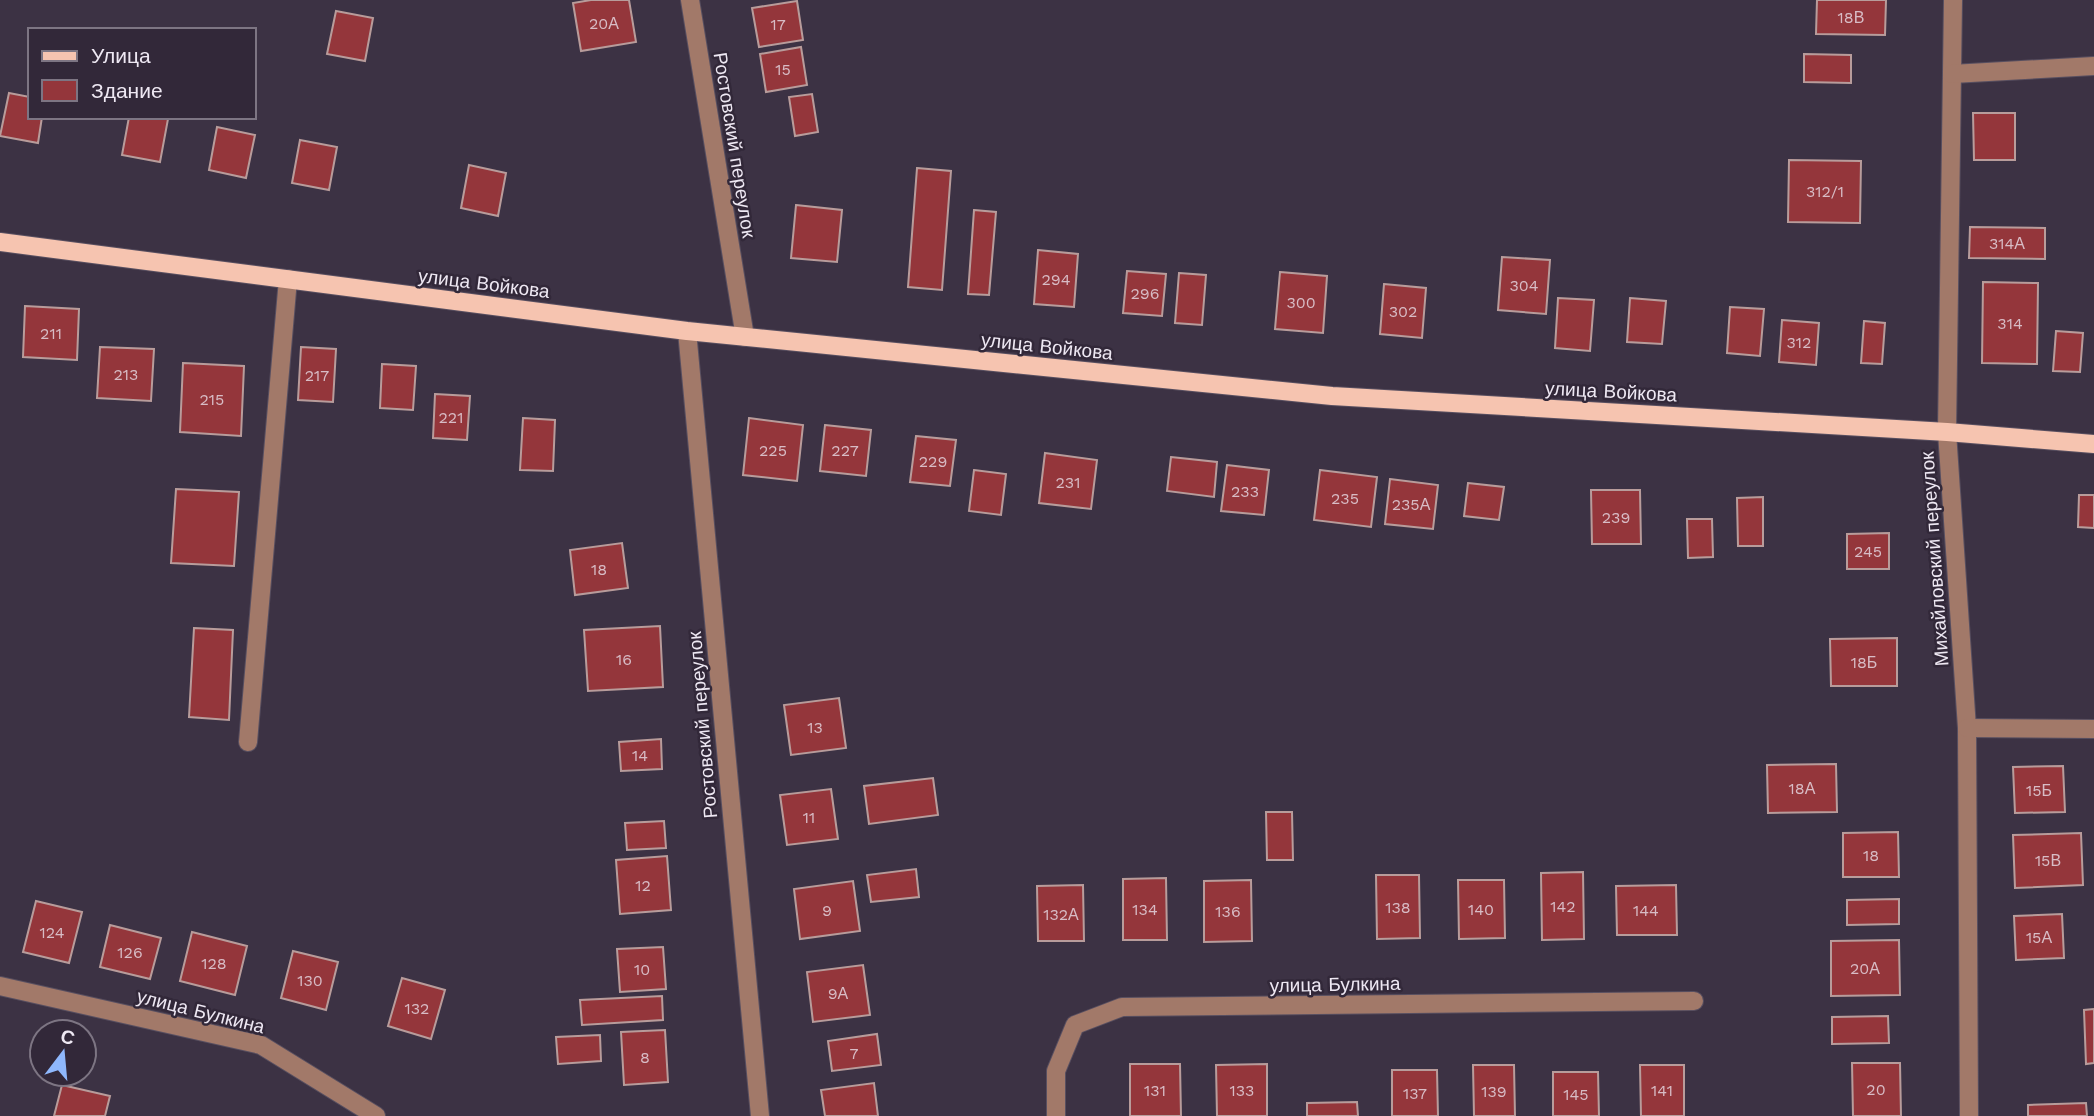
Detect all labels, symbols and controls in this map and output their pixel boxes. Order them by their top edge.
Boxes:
house number: 18В [1838,8,1864,27]
house number: 20А [589,14,619,33]
house number: 17 [770,15,786,34]
legend [28,28,256,119]
text: Улица [91,43,151,68]
street label: Ростовский переулок [708,51,761,240]
house number: 15 [775,60,791,79]
text: Здание [91,78,163,103]
house number: 312/1 [1806,182,1844,201]
house number: 314А [1989,234,2025,253]
street label: улица Войкова [417,264,551,303]
house number: 294 [1042,270,1071,289]
house number: 304 [1509,276,1539,295]
house number: 296 [1131,284,1159,303]
house number: 300 [1286,293,1316,312]
house number: 302 [1389,302,1417,321]
house number: 314 [1997,314,2023,333]
house number: 211 [40,324,62,343]
street label: улица Войкова [980,328,1114,365]
house number: 312 [1787,333,1811,352]
house number: 213 [114,365,138,384]
house number: 217 [305,366,329,385]
street label: улица Войкова [1544,377,1678,406]
house number: 215 [200,390,224,409]
house number: 221 [439,408,463,427]
house number: 225 [759,441,787,460]
house number: 227 [831,441,859,460]
street label: Михайловский переулок [1915,450,1953,667]
house number: 229 [919,452,947,471]
house number: 231 [1056,473,1080,492]
house number: 233 [1231,482,1259,501]
house number: 235 [1331,489,1359,508]
house number: 235А [1392,495,1431,514]
house number: 239 [1602,508,1630,527]
house number: 245 [1854,542,1882,561]
house number: 18 [591,560,607,579]
street label: Ростовский переулок [683,630,722,819]
house number: 16 [616,650,632,669]
house number: 18Б [1851,653,1877,672]
house number: 13 [807,718,823,737]
house number: 14 [632,746,648,765]
house number: 18А [1789,779,1816,798]
house number: 15Б [2026,781,2052,800]
house number: 11 [803,808,815,827]
house number: 18 [1863,846,1879,865]
house number: 15В [2035,851,2061,870]
house number: 12 [635,876,651,895]
house number: 142 [1550,897,1576,916]
house number: 138 [1385,898,1411,917]
house number: 134 [1132,900,1158,919]
house number: 140 [1468,900,1494,919]
house number: 9 [822,901,832,920]
house number: 144 [1633,901,1659,920]
house number: 136 [1215,902,1241,921]
house number: 132А [1043,905,1079,924]
house number: 124 [40,923,65,942]
house number: 15А [2026,928,2052,947]
house number: 126 [117,943,143,962]
house number: 128 [201,954,227,973]
house number: 20А [1850,959,1880,978]
house number: 10 [634,960,650,979]
house number: 130 [297,971,323,990]
street label: улица Булкина [1269,972,1401,997]
street label: улица Булкина [135,984,268,1039]
house number: 9А [828,984,849,1003]
house number: 132 [405,999,429,1018]
north arrow [28,1018,98,1088]
text: С [58,1024,78,1050]
house number: 7 [850,1044,859,1063]
house number: 8 [640,1048,650,1067]
house number: 20 [1866,1080,1886,1099]
house number: 131 [1144,1081,1166,1100]
house number: 133 [1230,1081,1254,1100]
house number: 141 [1651,1081,1673,1100]
house number: 139 [1481,1082,1507,1101]
house number: 137 [1403,1084,1427,1103]
house number: 145 [1563,1085,1589,1104]

